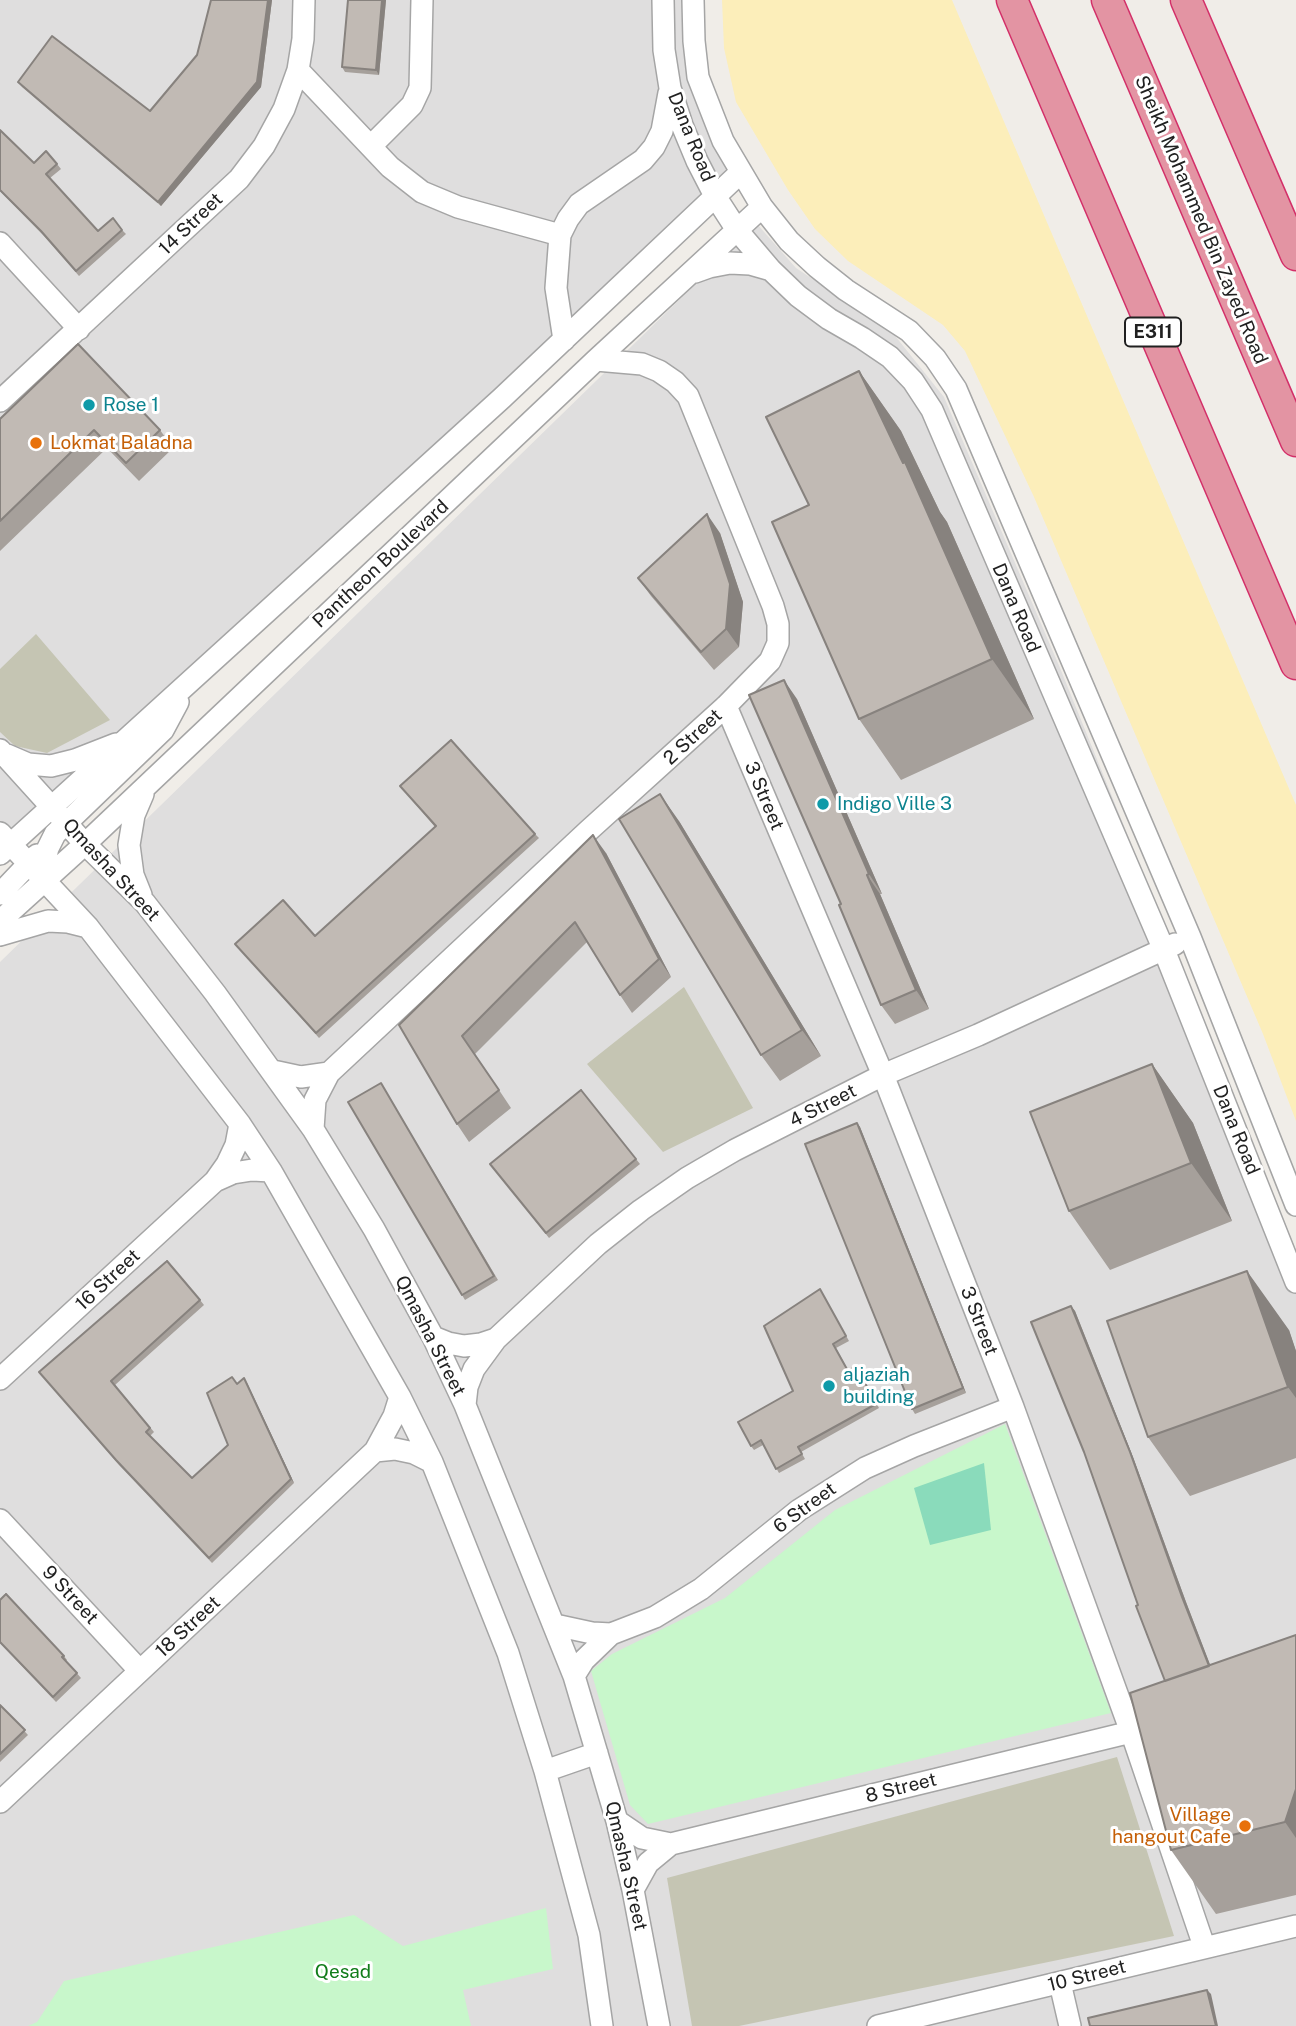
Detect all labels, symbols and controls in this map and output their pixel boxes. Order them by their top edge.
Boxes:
street label: Sheikh Mohammed Bin Zayed Road [1130,72,1272,368]
street label: Dana Road [663,89,719,185]
street label: 14 Street [154,188,228,260]
road number: E311 [1125,318,1181,346]
place label: Rose 1 [103,394,159,416]
marker: Rose 1 [81,397,97,413]
place label: Lokmat Baladna [50,432,193,454]
marker: Lokmat Baladna [28,435,44,451]
street label: Pantheon Boulevard [308,495,454,633]
street label: Dana Road [987,560,1045,656]
street label: 2 Street [659,704,727,770]
street label: 3 Street [739,758,789,834]
place label: Indigo Ville 3 [837,793,952,815]
marker: Indigo Ville 3 [815,796,831,812]
street label: Qmasha Street [58,814,164,926]
street label: 4 Street [786,1079,860,1133]
street label: Dana Road [1208,1082,1264,1178]
street label: 16 Street [71,1244,145,1316]
street label: Qmasha Street [390,1272,470,1400]
street label: 3 Street [955,1283,1003,1359]
place label: aljaziah building [843,1364,915,1408]
marker: aljaziah building [821,1378,837,1394]
street label: 6 Street [769,1478,841,1538]
street label: 9 Street [37,1561,103,1629]
street label: 18 Street [151,1591,225,1663]
street label: 8 Street [863,1768,939,1808]
street label: Qmasha Street [600,1799,652,1933]
place label: Village hangout Cafe [1112,1804,1231,1848]
marker: Village hangout Cafe [1237,1818,1253,1834]
street label: 10 Street [1046,1955,1128,1997]
park label: Qesad [315,1961,371,1983]

